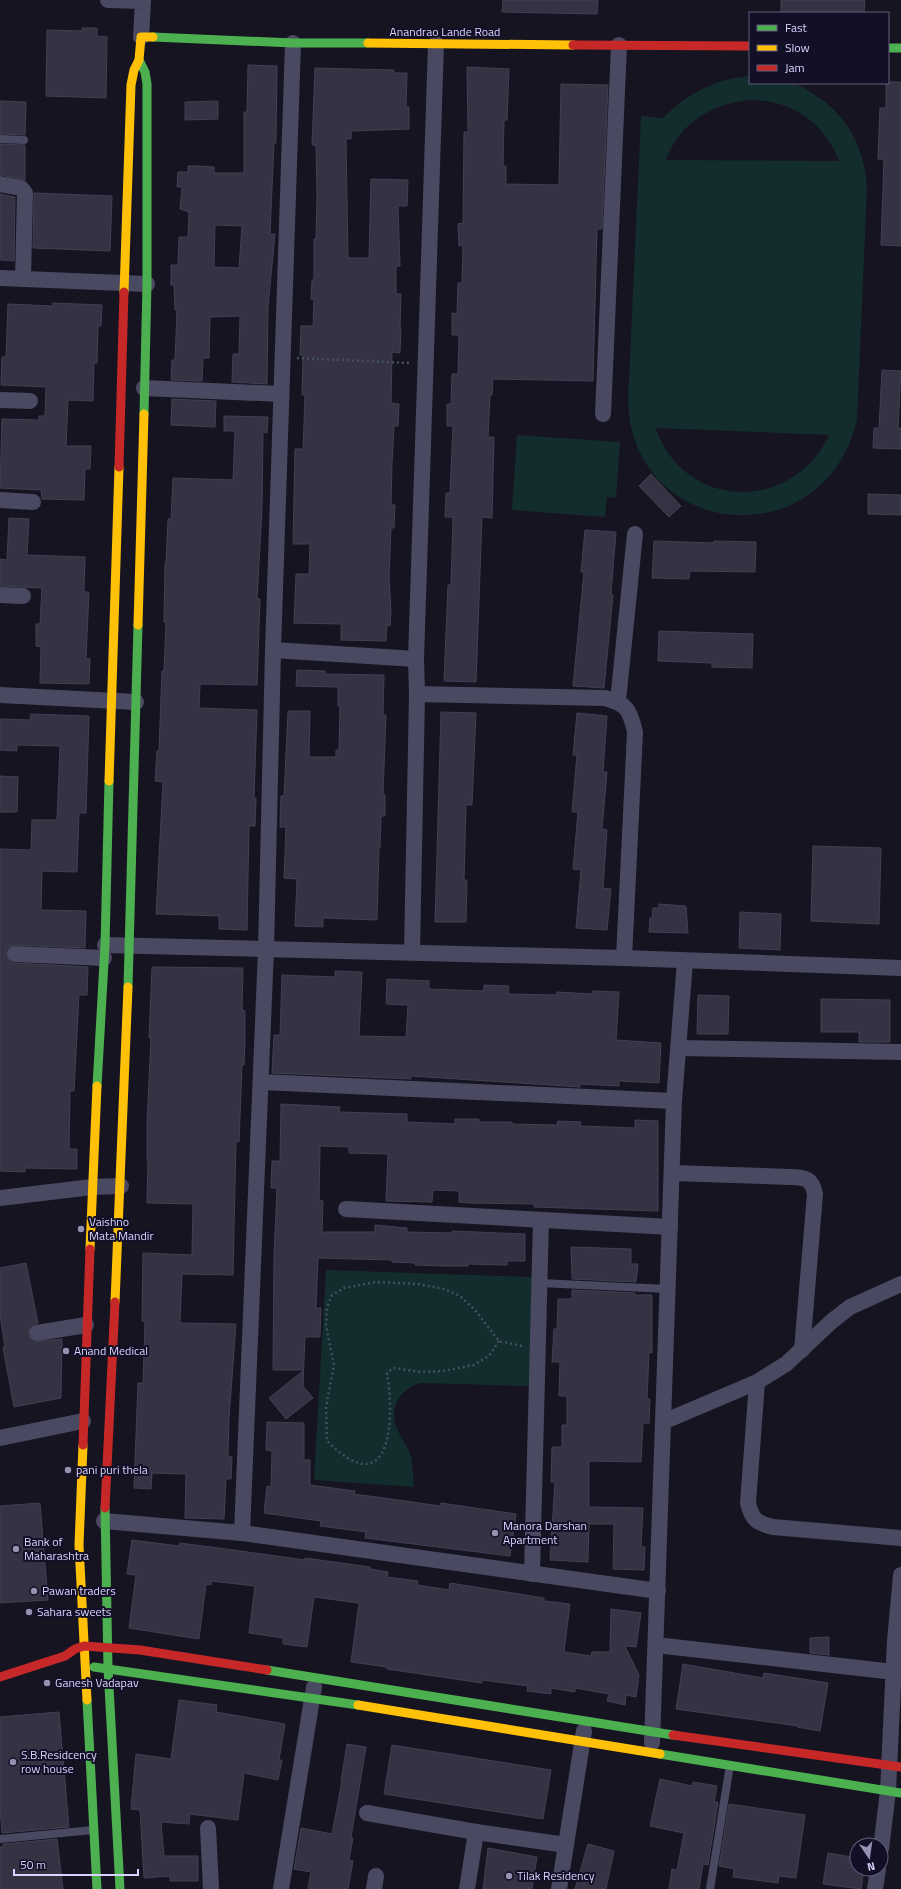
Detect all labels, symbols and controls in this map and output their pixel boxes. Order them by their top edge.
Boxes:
legend [749,12,889,84]
text: Fast [785,18,808,37]
street label: Anandrao Lande Road [390,22,500,41]
text: Slow [785,38,810,57]
text: Jam [785,58,805,77]
place label: Vaishno Mata Mandir [89,1212,154,1245]
marker: Vaishno Mata Mandir [76,1224,86,1234]
place label: Anand Medical [74,1341,148,1360]
marker: Anand Medical [61,1346,71,1356]
place label: pani puri thela [76,1460,148,1479]
marker: pani puri thela [63,1465,73,1475]
place label: Manora Darshan Apartment [503,1516,587,1549]
marker: Manora Darshan Apartment [490,1528,500,1538]
place label: Bank of Maharashtra [24,1532,89,1565]
marker: Bank of Maharashtra [11,1544,21,1554]
place label: Pawan traders [42,1581,116,1600]
marker: Pawan traders [29,1586,39,1596]
place label: Sahara sweets [37,1602,112,1621]
marker: Sahara sweets [24,1607,34,1617]
place label: Ganesh Vadapav [55,1673,139,1692]
marker: Ganesh Vadapav [42,1678,52,1688]
place label: S.B.Residcency row house [21,1745,97,1778]
marker: S.B.Residcency row house [8,1757,18,1767]
north arrow [849,1837,889,1877]
scale bar [14,1851,138,1877]
text: 50 m [20,1855,46,1874]
text: N [866,1858,877,1875]
place label: Tilak Residency [517,1866,595,1885]
marker: Tilak Residency [504,1871,514,1881]

